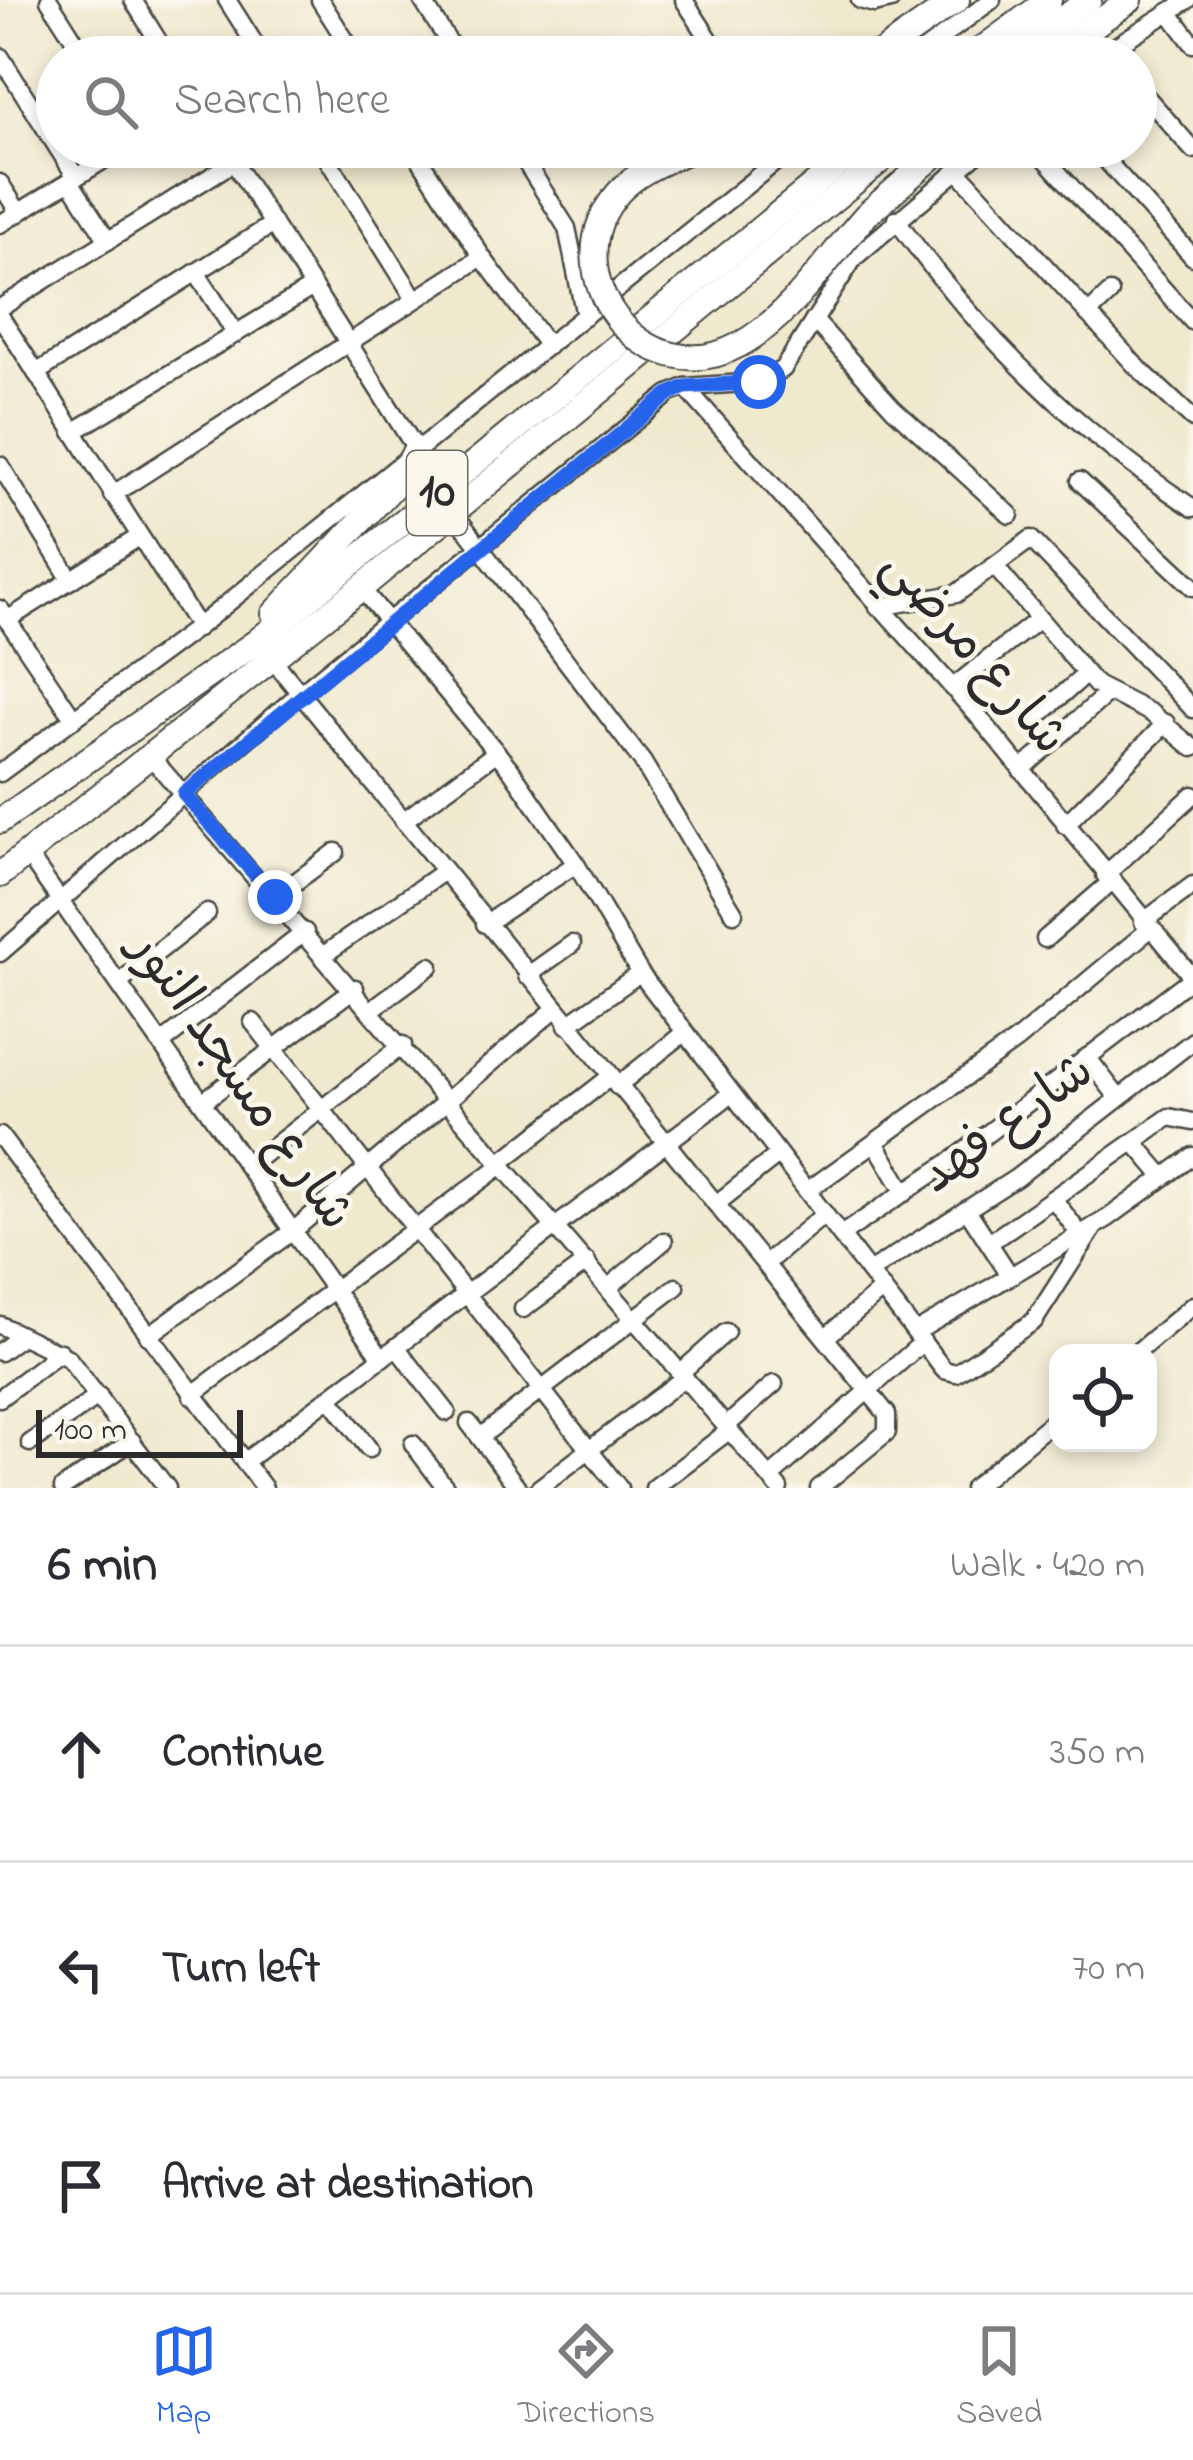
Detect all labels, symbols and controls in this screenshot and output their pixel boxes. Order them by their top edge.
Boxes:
search box [36,36,1157,168]
icon: search [78,69,144,135]
text: Search here [174,69,390,135]
route start [732,355,786,409]
road number: 10 [407,451,467,535]
street label: شارع مرضي [860,533,1084,774]
route end [248,870,302,924]
street label: شارع مسجد النور [106,914,371,1247]
street label: شارع فهد [905,1036,1111,1214]
map controls [1049,1344,1157,1452]
button: locate [1049,1344,1157,1452]
scale bar [36,1404,243,1457]
text: 100 m [54,1407,127,1455]
text: 6 min [48,1529,157,1604]
text: Walk · 420 m [950,1538,1145,1595]
icon: ahead [48,1721,114,1787]
text: Continue [162,1721,323,1787]
text: 350 m [1050,1725,1145,1782]
icon: left [48,1937,114,2003]
text: Turn left [162,1937,320,2003]
text: 70 m [1072,1941,1145,1998]
icon: arrive [48,2153,114,2219]
text: Arrive at destination [162,2153,533,2219]
tab: Map [151,2318,217,2438]
tab: Directions [518,2318,655,2438]
tab: Saved [956,2318,1042,2438]

